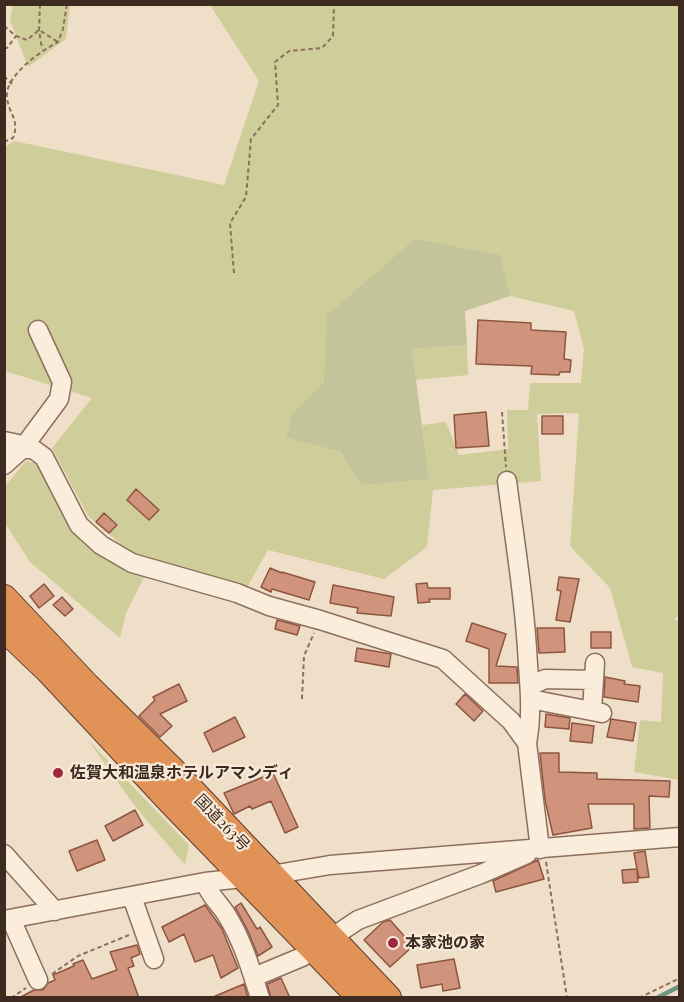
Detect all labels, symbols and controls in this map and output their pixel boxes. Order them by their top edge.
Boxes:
place label: 佐賀大和温泉ホテルアマンディ [70,763,294,783]
marker: 佐賀大和温泉ホテルアマンディ [51,766,65,780]
street label: 国道263号 [190,791,254,855]
place label: 本家池の家 [405,933,485,953]
marker: 本家池の家 [386,936,400,950]

